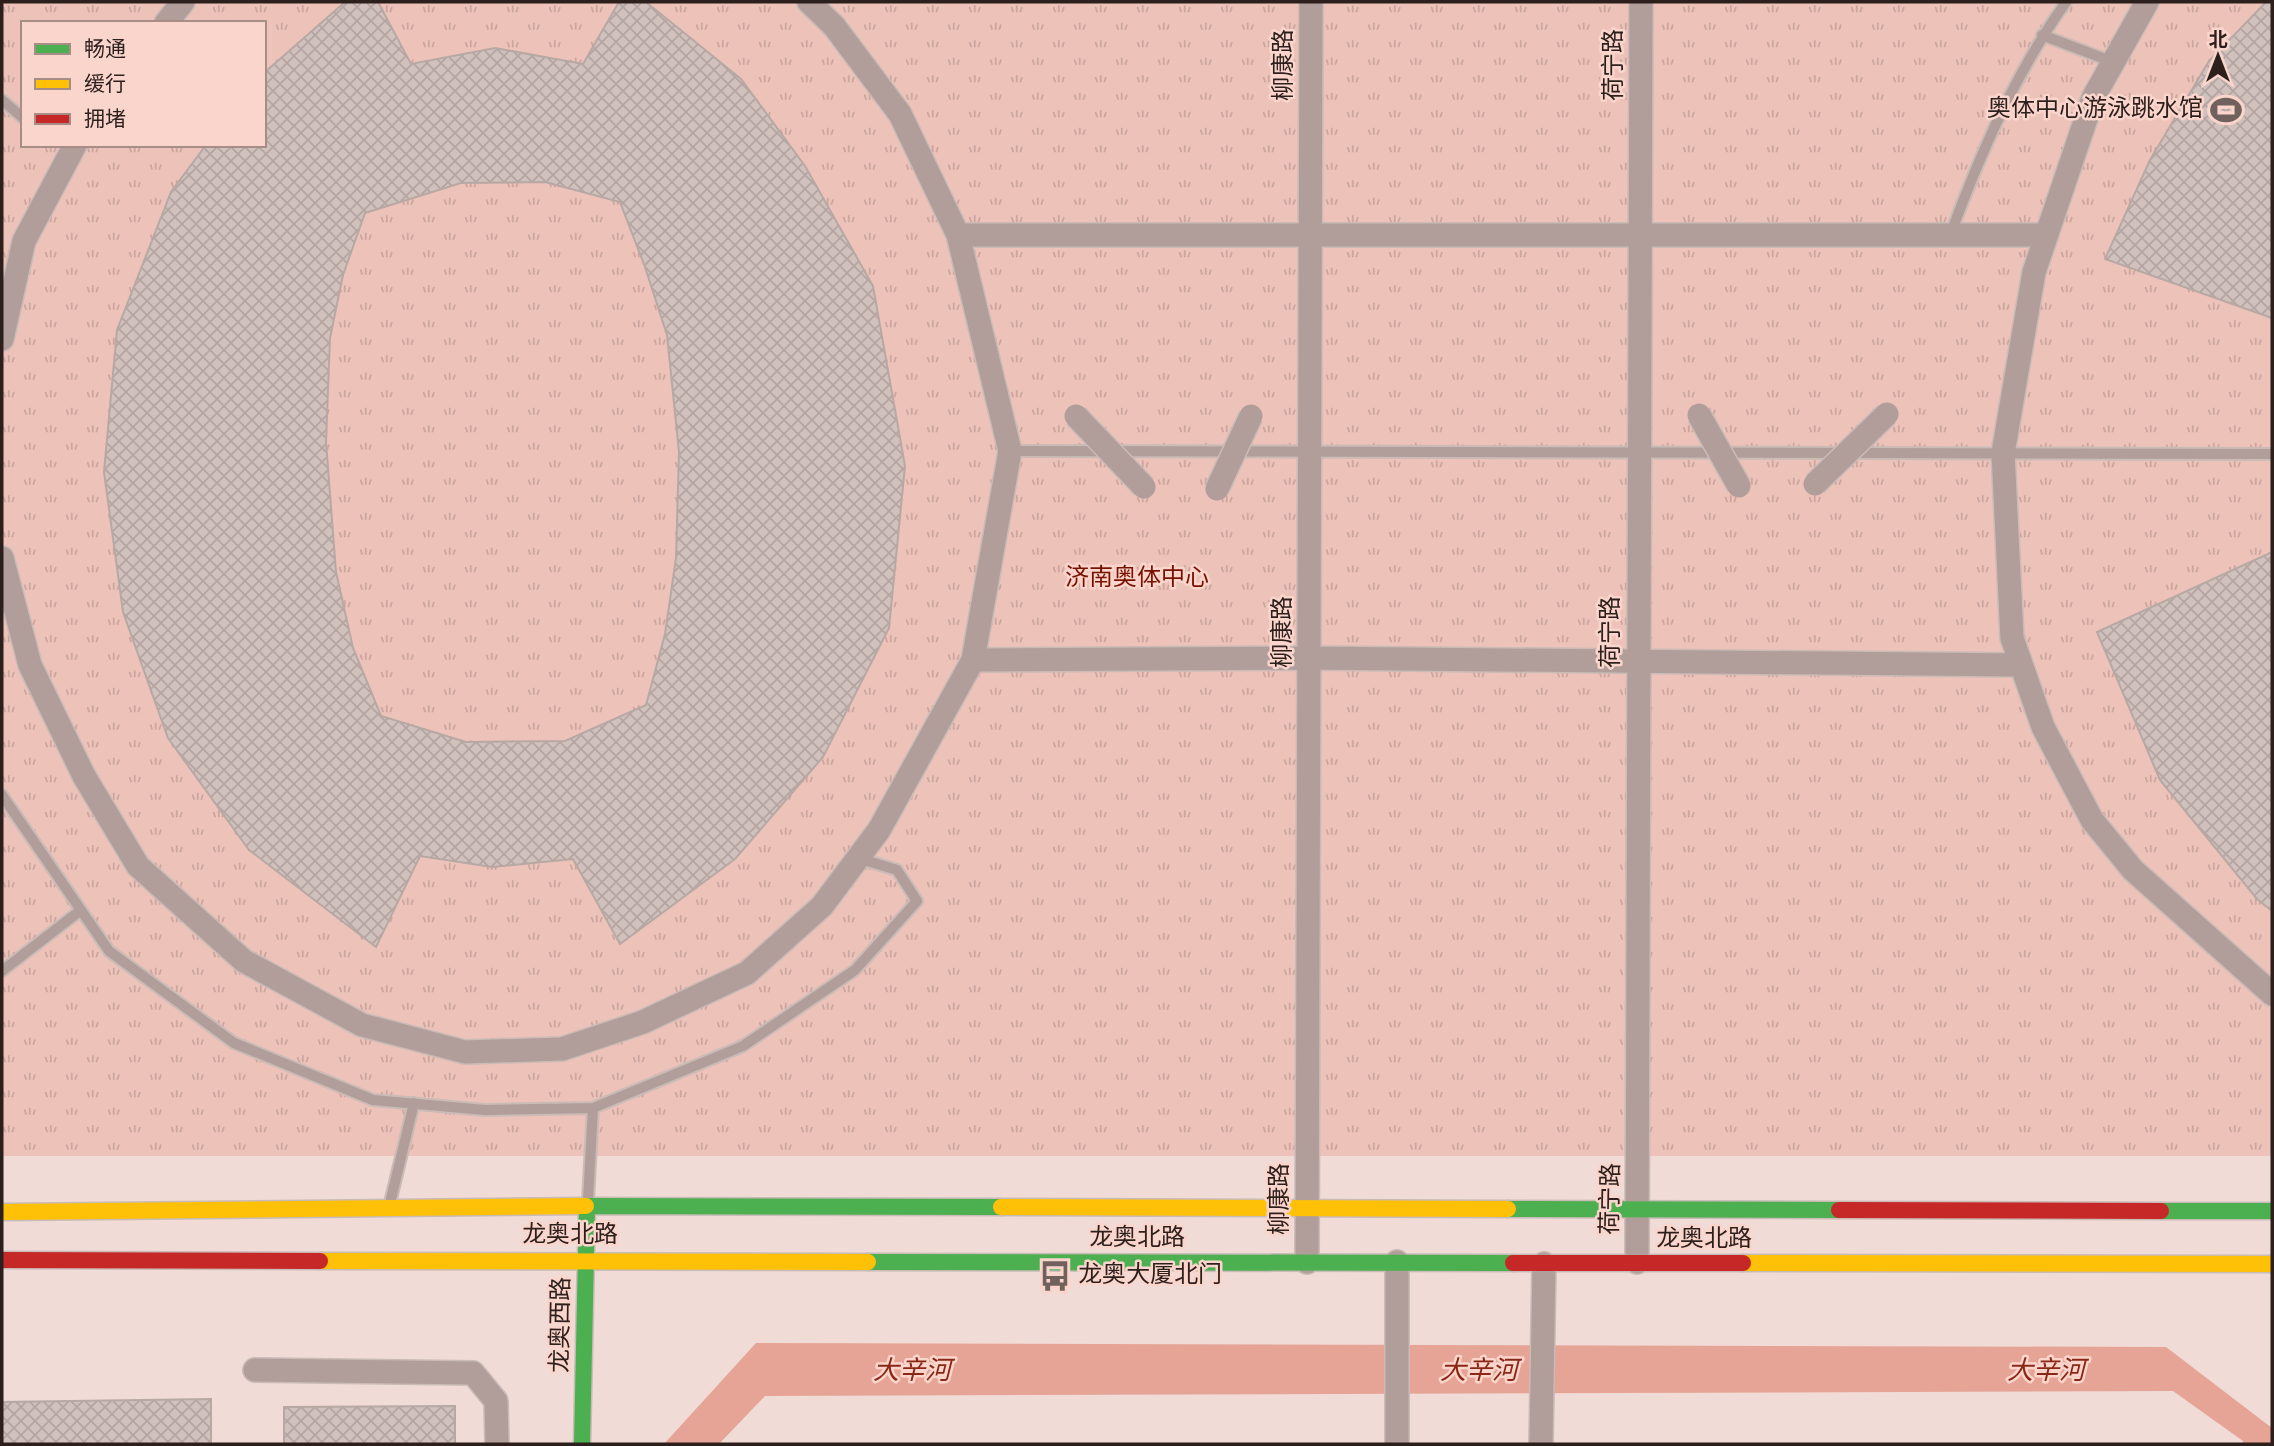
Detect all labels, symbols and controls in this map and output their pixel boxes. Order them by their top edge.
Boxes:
legend [21,21,266,147]
north arrow [2183,21,2253,91]
street label: 柳康路 [1270,29,1300,101]
street label: 荷宁路 [1600,29,1630,101]
text: 北 [2208,29,2228,53]
text: 畅通 [84,37,126,64]
text: 缓行 [84,72,126,99]
sports icon: 奥体中心游泳跳水馆 [2209,93,2243,127]
place label: 奥体中心游泳跳水馆 [1987,95,2203,125]
text: 拥堵 [84,107,126,134]
park label: 济南奥体中心 [1065,564,1209,594]
street label: 柳康路 [1269,596,1299,668]
street label: 荷宁路 [1597,596,1627,668]
street label: 柳康路 [1266,1163,1296,1235]
street label: 荷宁路 [1596,1163,1628,1235]
street label: 龙奥北路 [522,1221,618,1251]
street label: 龙奥北路 [1089,1224,1185,1254]
street label: 龙奥北路 [1656,1225,1752,1255]
bus stop icon: 龙奥大厦北门 [1038,1259,1072,1293]
place label: 龙奥大厦北门 [1078,1261,1222,1291]
street label: 龙奥西路 [546,1277,578,1373]
water label: 大辛河 [873,1356,956,1389]
water label: 大辛河 [1440,1356,1523,1389]
water label: 大辛河 [2007,1356,2090,1389]

